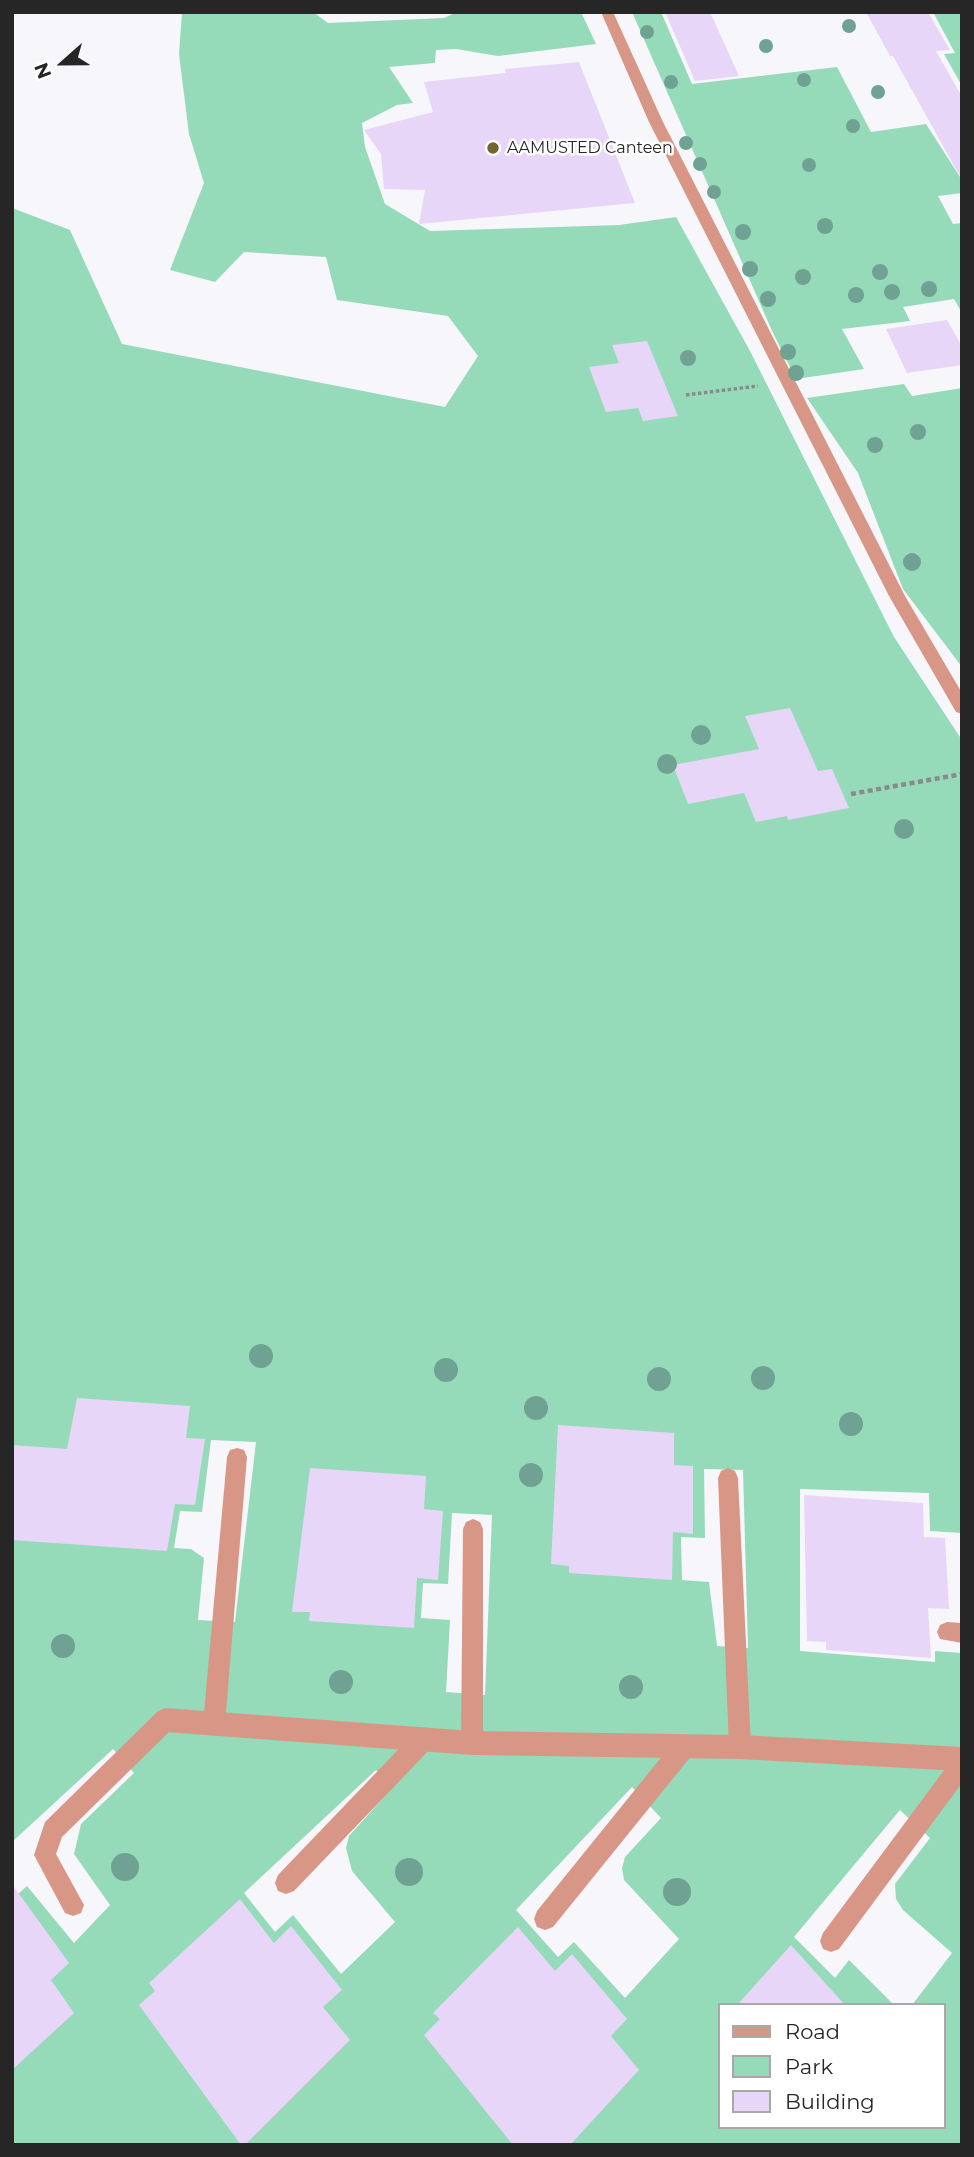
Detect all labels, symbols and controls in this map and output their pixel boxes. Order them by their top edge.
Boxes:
north arrow [28,28,98,98]
text: N [29,59,56,82]
place label: AAMUSTED Canteen [507,138,673,158]
marker: AAMUSTED Canteen [485,140,501,156]
legend [718,2003,946,2129]
text: Road [785,2019,840,2044]
text: Park [785,2054,833,2079]
text: Building [785,2089,875,2114]

